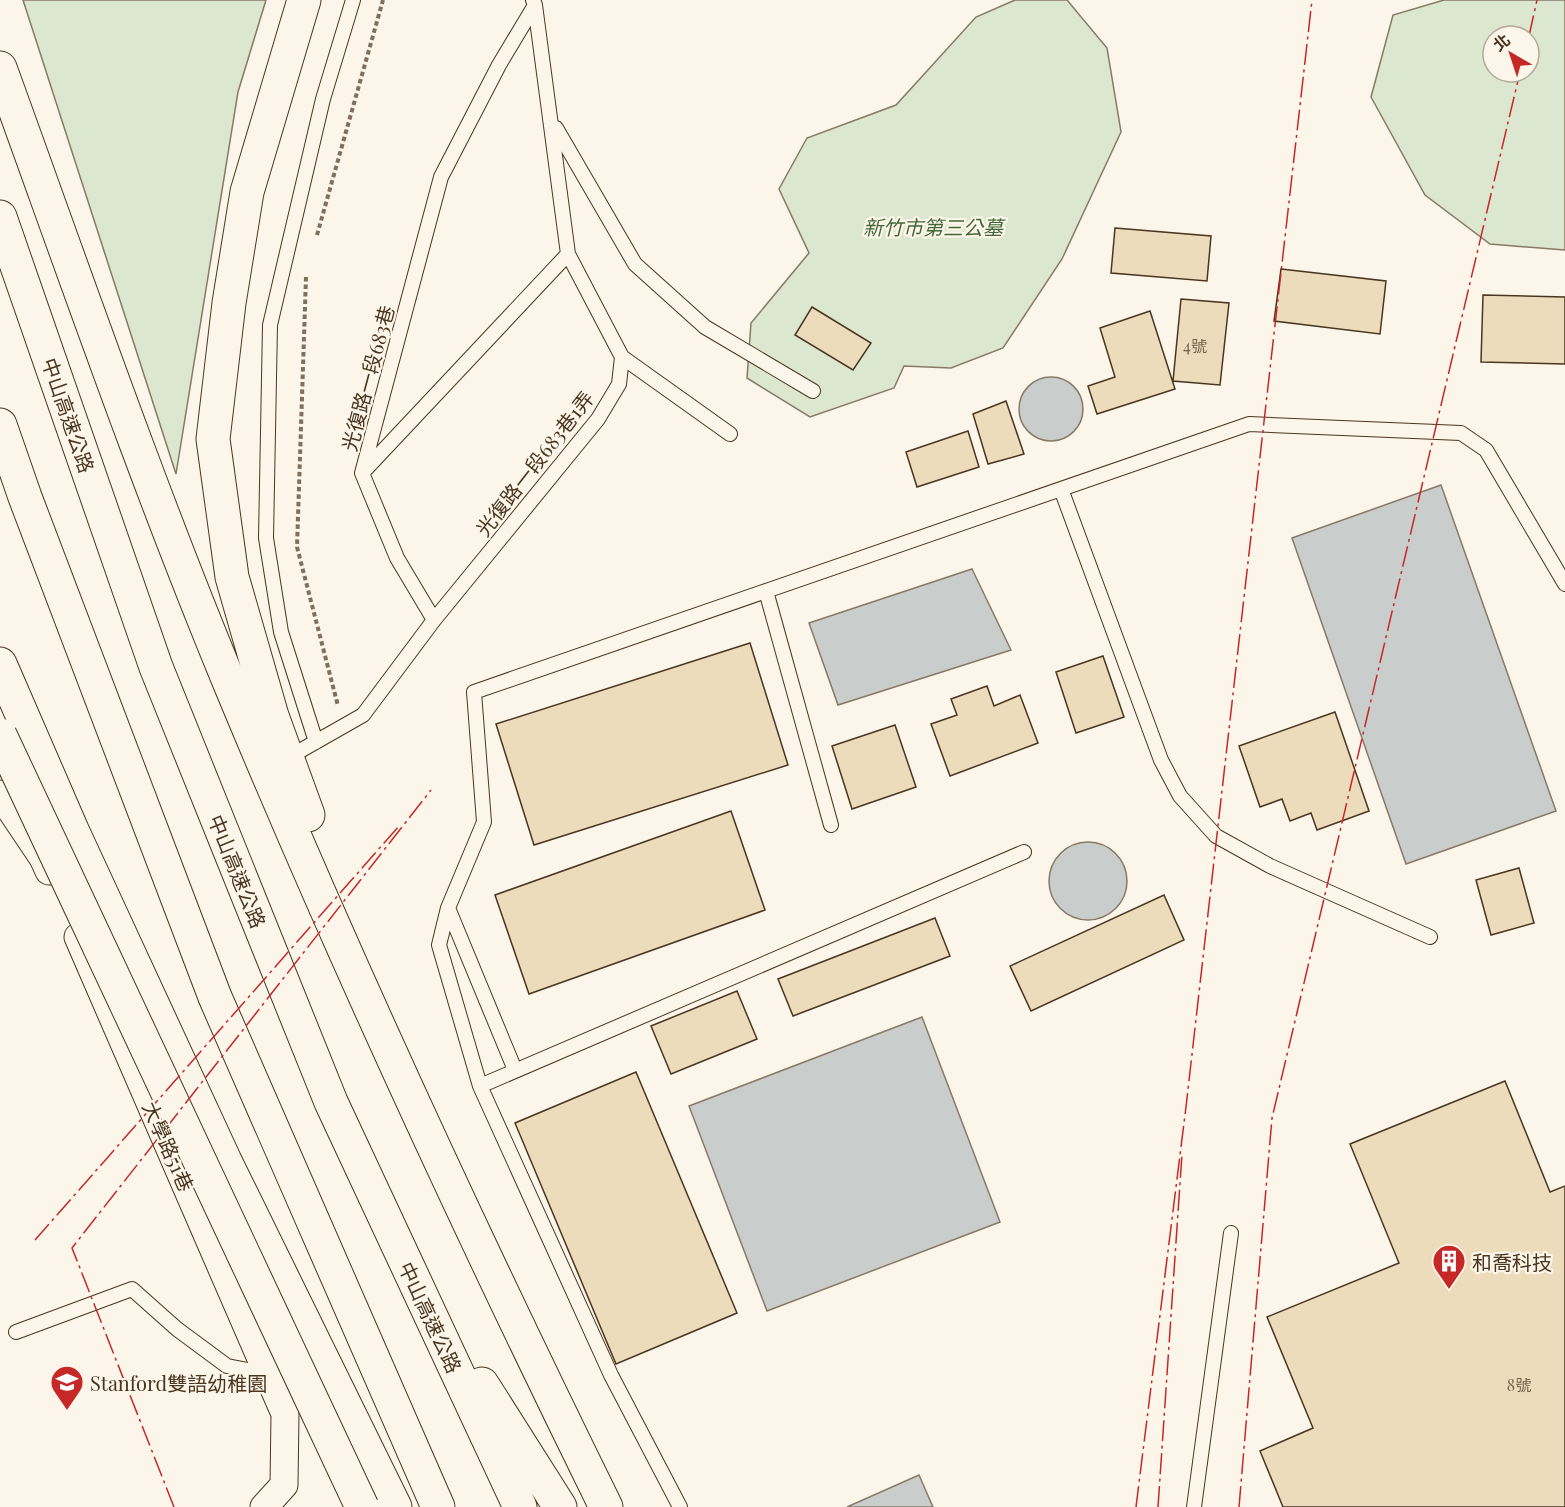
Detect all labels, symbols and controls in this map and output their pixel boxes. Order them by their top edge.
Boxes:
north arrow [1481,24,1541,84]
text: 北 [1488,29,1514,55]
park label: 新竹市第三公墓 [863,213,1006,240]
street label: 光復路一段683巷 [335,302,399,454]
house number: 4號 [1183,335,1207,356]
street label: 中山高速公路 [37,354,101,476]
street label: 光復路一段683巷1弄 [469,385,599,541]
street label: 中山高速公路 [203,810,273,932]
street label: 大學路51巷 [137,1097,201,1195]
building icon: 和喬科技 [1431,1243,1467,1290]
place label: 和喬科技 [1472,1248,1552,1275]
street label: 中山高速公路 [393,1257,469,1377]
school or university icon: Stanford雙語幼稚園 [49,1364,85,1411]
place label: Stanford雙語幼稚園 [90,1369,267,1396]
house number: 8號 [1507,1374,1531,1395]

